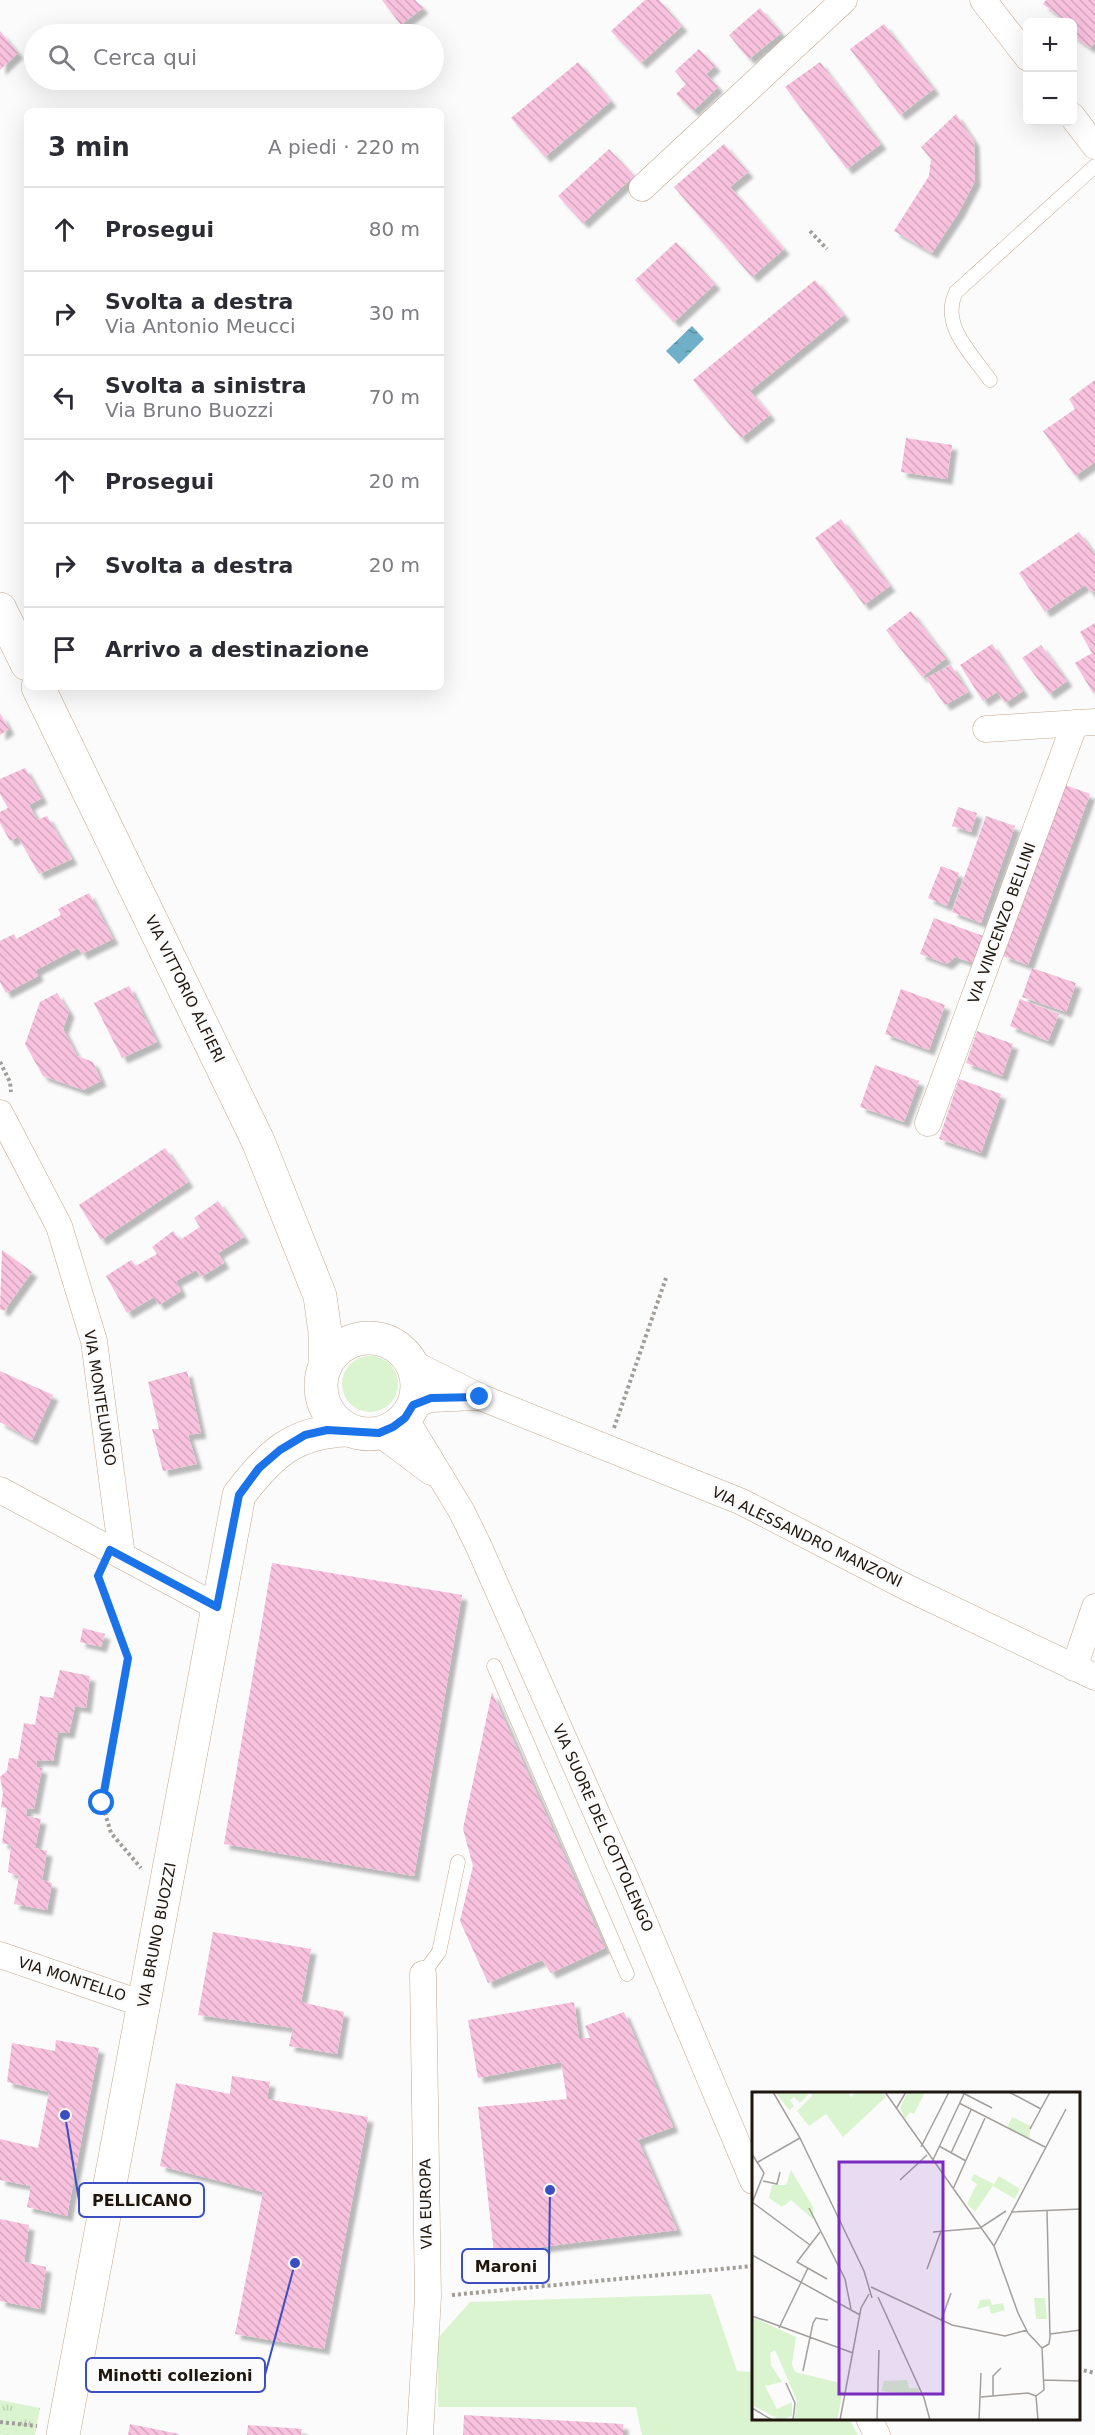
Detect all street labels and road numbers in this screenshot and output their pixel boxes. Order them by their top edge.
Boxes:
street label: VIA VINCENZO BELLINI [964,840,1040,1006]
street label: VIA VITTORIO ALFIERI [141,912,229,1066]
street label: VIA MONTELUNGO [80,1329,120,1467]
street label: VIA ALESSANDRO MANZONI [709,1483,905,1591]
street label: VIA SUORE DEL COTTOLENGO [549,1721,657,1935]
street label: VIA BRUNO BUOZZI [134,1861,180,2009]
street label: VIA MONTELLO [16,1953,128,2005]
street label: VIA EUROPA [416,2158,436,2250]

